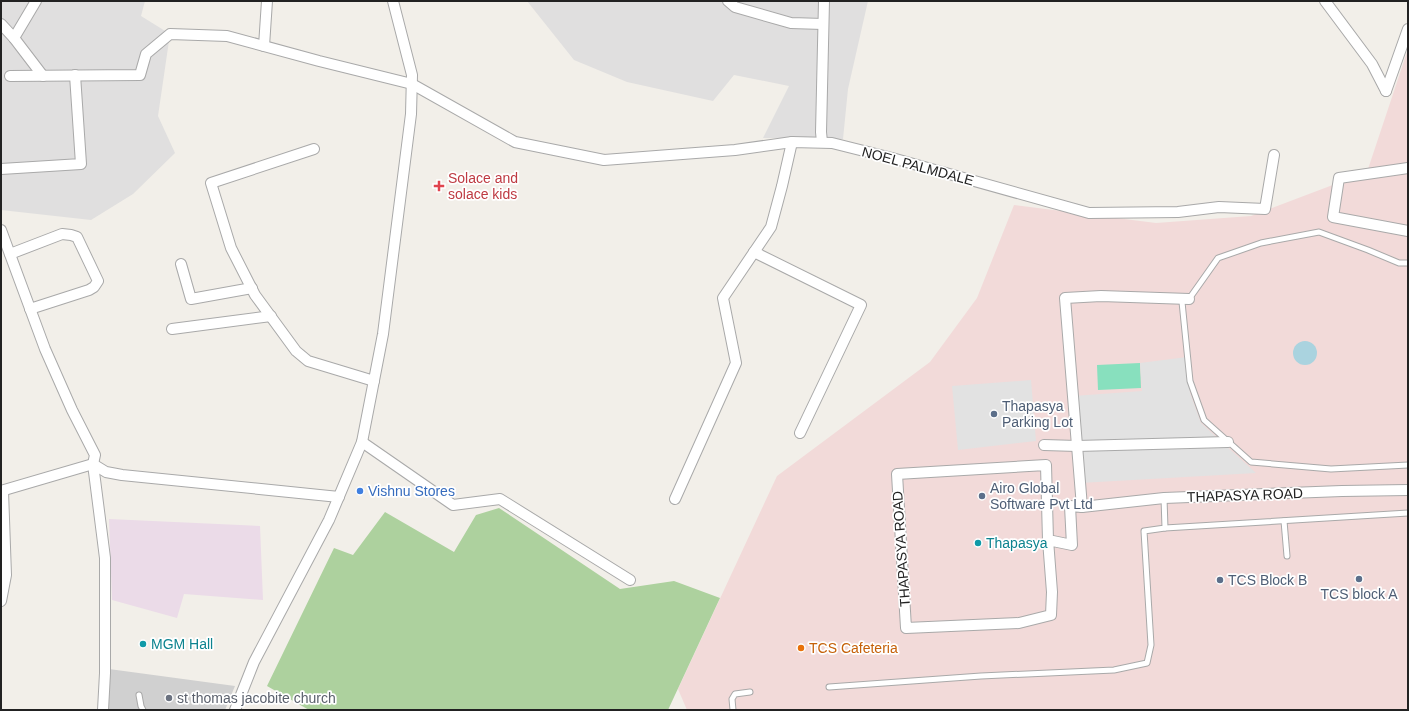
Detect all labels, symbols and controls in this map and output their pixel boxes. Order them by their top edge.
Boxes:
street label: NOEL PALMDALE [860,143,976,189]
place label: Solace and solace kids [448,170,518,202]
marker: Solace and solace kids [433,180,445,192]
place label: Thapasya Parking Lot [1002,398,1073,430]
marker: Thapasya Parking Lot [989,409,999,419]
place label: Airo Global Software Pvt Ltd [990,480,1093,512]
place label: Vishnu Stores [368,483,455,499]
street label: THAPASYA ROAD [1187,485,1303,505]
marker: Vishnu Stores [355,486,365,496]
street label: THAPASYA ROAD [889,490,913,608]
marker: Airo Global Software Pvt Ltd [977,491,987,501]
place label: Thapasya [986,535,1048,551]
marker: Thapasya [973,538,983,548]
place label: TCS Block B [1228,572,1307,588]
marker: TCS block A [1354,574,1364,584]
marker: TCS Block B [1215,575,1225,585]
place label: TCS block A [1320,586,1398,602]
place label: MGM Hall [151,636,213,652]
marker: MGM Hall [138,639,148,649]
place label: TCS Cafeteria [809,640,898,656]
marker: TCS Cafeteria [796,643,806,653]
place label: st thomas jacobite church [177,690,336,706]
marker: st thomas jacobite church [164,693,174,703]

